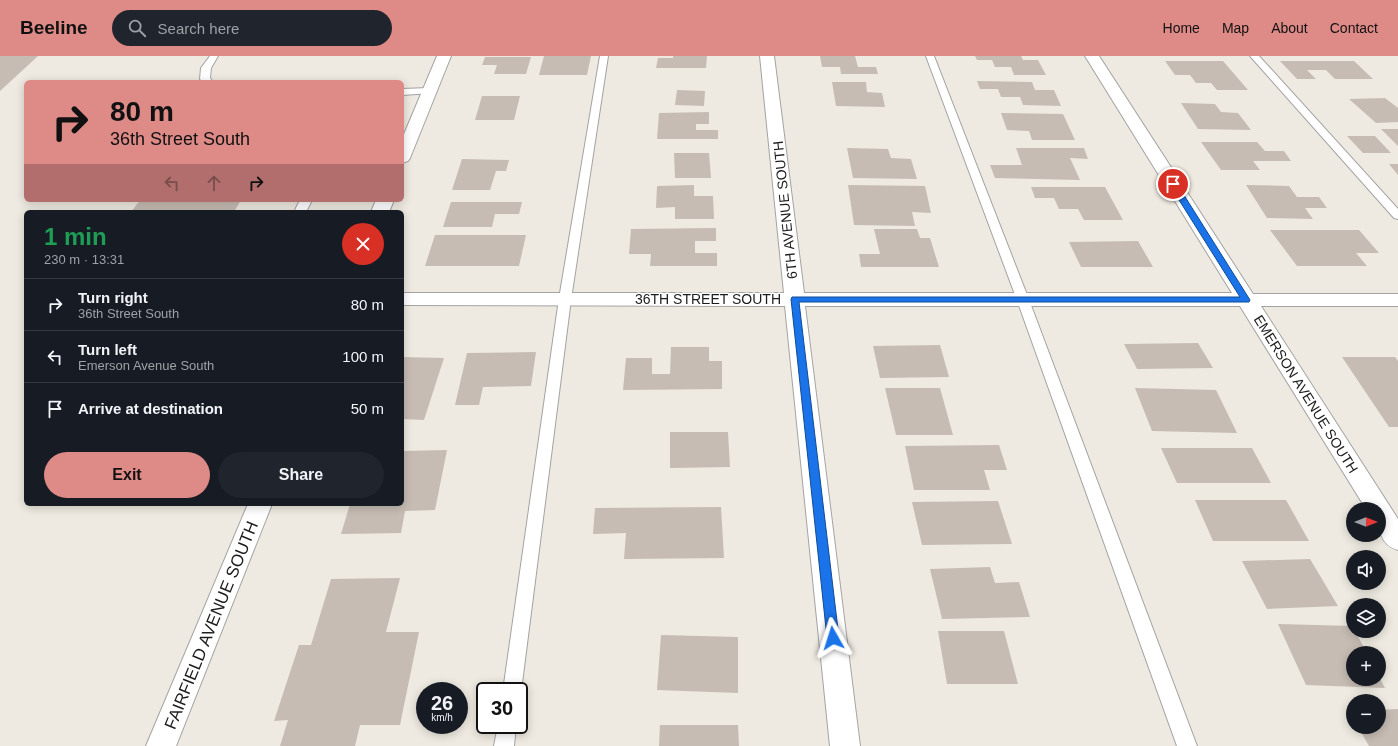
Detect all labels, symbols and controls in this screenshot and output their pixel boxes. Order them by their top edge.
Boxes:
search box [112,10,392,46]
text: Beeline [20,17,88,38]
icon: search [126,17,148,39]
text: Search here [158,20,239,37]
text: Home [1163,20,1200,36]
text: Map [1222,20,1249,36]
text: About [1271,20,1308,36]
text: Contact [1330,20,1378,36]
icon: right [44,96,96,148]
text: 80 m [110,96,174,127]
text: 36th Street South [110,129,250,149]
street label: 6TH AVENUE SOUTH [770,140,800,280]
pin [1156,167,1190,201]
icon: left [161,172,183,194]
icon: ahead [203,172,225,194]
icon: right [245,172,267,194]
icon: arrive [1162,173,1184,195]
text: 1 min [44,223,107,250]
button: close [342,223,384,265]
text: 230 m · 13:31 [44,252,124,267]
text: Turn right [78,289,148,306]
street label: 36TH STREET SOUTH [635,291,781,307]
icon: right [44,294,66,316]
text: 80 m [351,296,384,313]
text: 36th Street South [78,306,179,321]
street label: EMERSON AVENUE SOUTH [1251,312,1361,476]
text: Turn left [78,341,137,358]
icon: left [44,346,66,368]
text: 100 m [342,348,384,365]
text: Emerson Avenue South [78,358,214,373]
icon: arrive [44,398,66,420]
text: Arrive at destination [78,400,223,417]
text: 50 m [351,400,384,417]
button: Exit [44,452,210,498]
button: Share [218,452,384,498]
north arrow [1346,502,1386,542]
map controls [1346,502,1386,734]
street label: FAIRFIELD AVENUE SOUTH [161,518,262,732]
button: sound [1346,550,1386,590]
button: layers [1346,598,1386,638]
position arrow [812,617,854,659]
button: + [1346,646,1386,686]
speed limit sign: 30 [476,682,528,734]
text: 26 [431,692,453,714]
button: − [1346,694,1386,734]
text: km/h [431,712,453,723]

